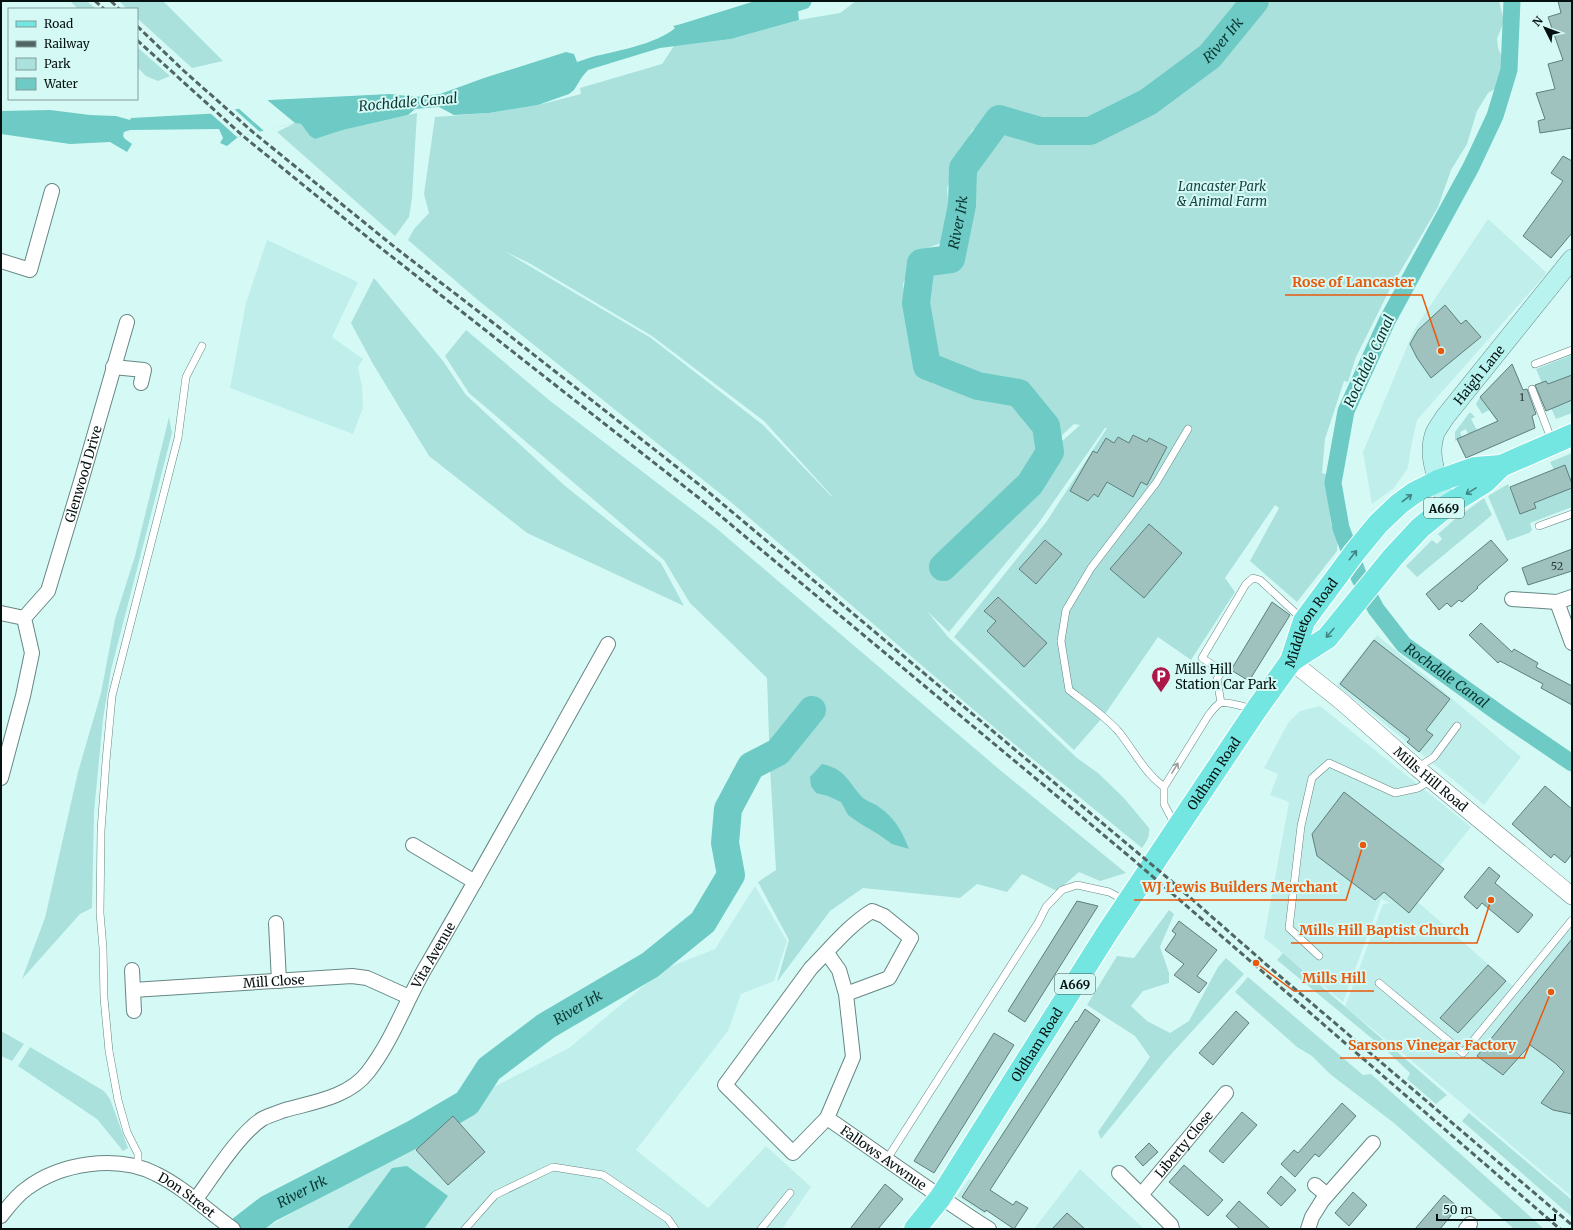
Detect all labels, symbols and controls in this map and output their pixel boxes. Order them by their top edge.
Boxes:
legend [8,8,138,100]
north arrow [1525,8,1565,48]
water label: River Irk [1200,13,1247,67]
text: N [1529,13,1546,29]
text: Road [44,16,73,31]
text: Railway [44,36,90,51]
text: Park [44,56,71,71]
text: Water [43,76,79,91]
water label: Rochdale Canal [358,89,458,115]
park label: Lancaster Park & Animal Farm [1177,178,1267,210]
water label: River Irk [944,195,971,251]
callout: Rose of Lancaster [1285,269,1422,295]
text: Rose of Lancaster [1292,273,1414,291]
water label: Rochdale Canal [1340,312,1398,410]
street label: Haigh Lane [1450,341,1508,408]
house number: 1 [1520,390,1525,404]
street label: Glenwood Drive [61,423,105,524]
one-way arrow [1466,487,1477,495]
one-way arrow [1401,494,1412,502]
road number: A669 [1424,498,1464,518]
one-way arrow [1349,549,1357,560]
house number: 52 [1551,559,1563,573]
street label: Middleton Road [1281,575,1341,670]
one-way arrow [1326,628,1335,638]
water label: Rochdale Canal [1401,639,1492,712]
place label: Mills Hill Station Car Park [1175,661,1277,693]
parking icon: Mills Hill Station Car Park [1150,665,1172,693]
street label: Oldham Road [1183,734,1244,813]
street label: Mills Hill Road [1390,743,1472,815]
one-way arrow [1172,762,1180,774]
callout: WJ Lewis Builders Merchant [1134,874,1346,900]
text: WJ Lewis Builders Merchant [1141,878,1338,896]
callout: Mills Hill Baptist Church [1291,917,1477,943]
street label: Vita Avenue [407,919,459,992]
text: Mills Hill Baptist Church [1299,921,1470,939]
callout: Mills Hill [1294,965,1374,991]
text: Mills Hill [1302,969,1366,987]
street label: Mill Close [242,971,305,991]
road number: A669 [1055,974,1095,994]
water label: River Irk [550,986,606,1029]
street label: Oldham Road [1007,1004,1066,1085]
callout: Sarsons Vinegar Factory [1340,1032,1524,1058]
text: Sarsons Vinegar Factory [1348,1036,1517,1054]
street label: Liberty Close [1151,1107,1216,1181]
street label: Fallows Avwnue [837,1121,930,1194]
street label: Don Street [155,1168,219,1221]
water label: River Irk [274,1171,330,1212]
scale bar [1437,1196,1555,1222]
text: 50 m [1443,1202,1472,1217]

